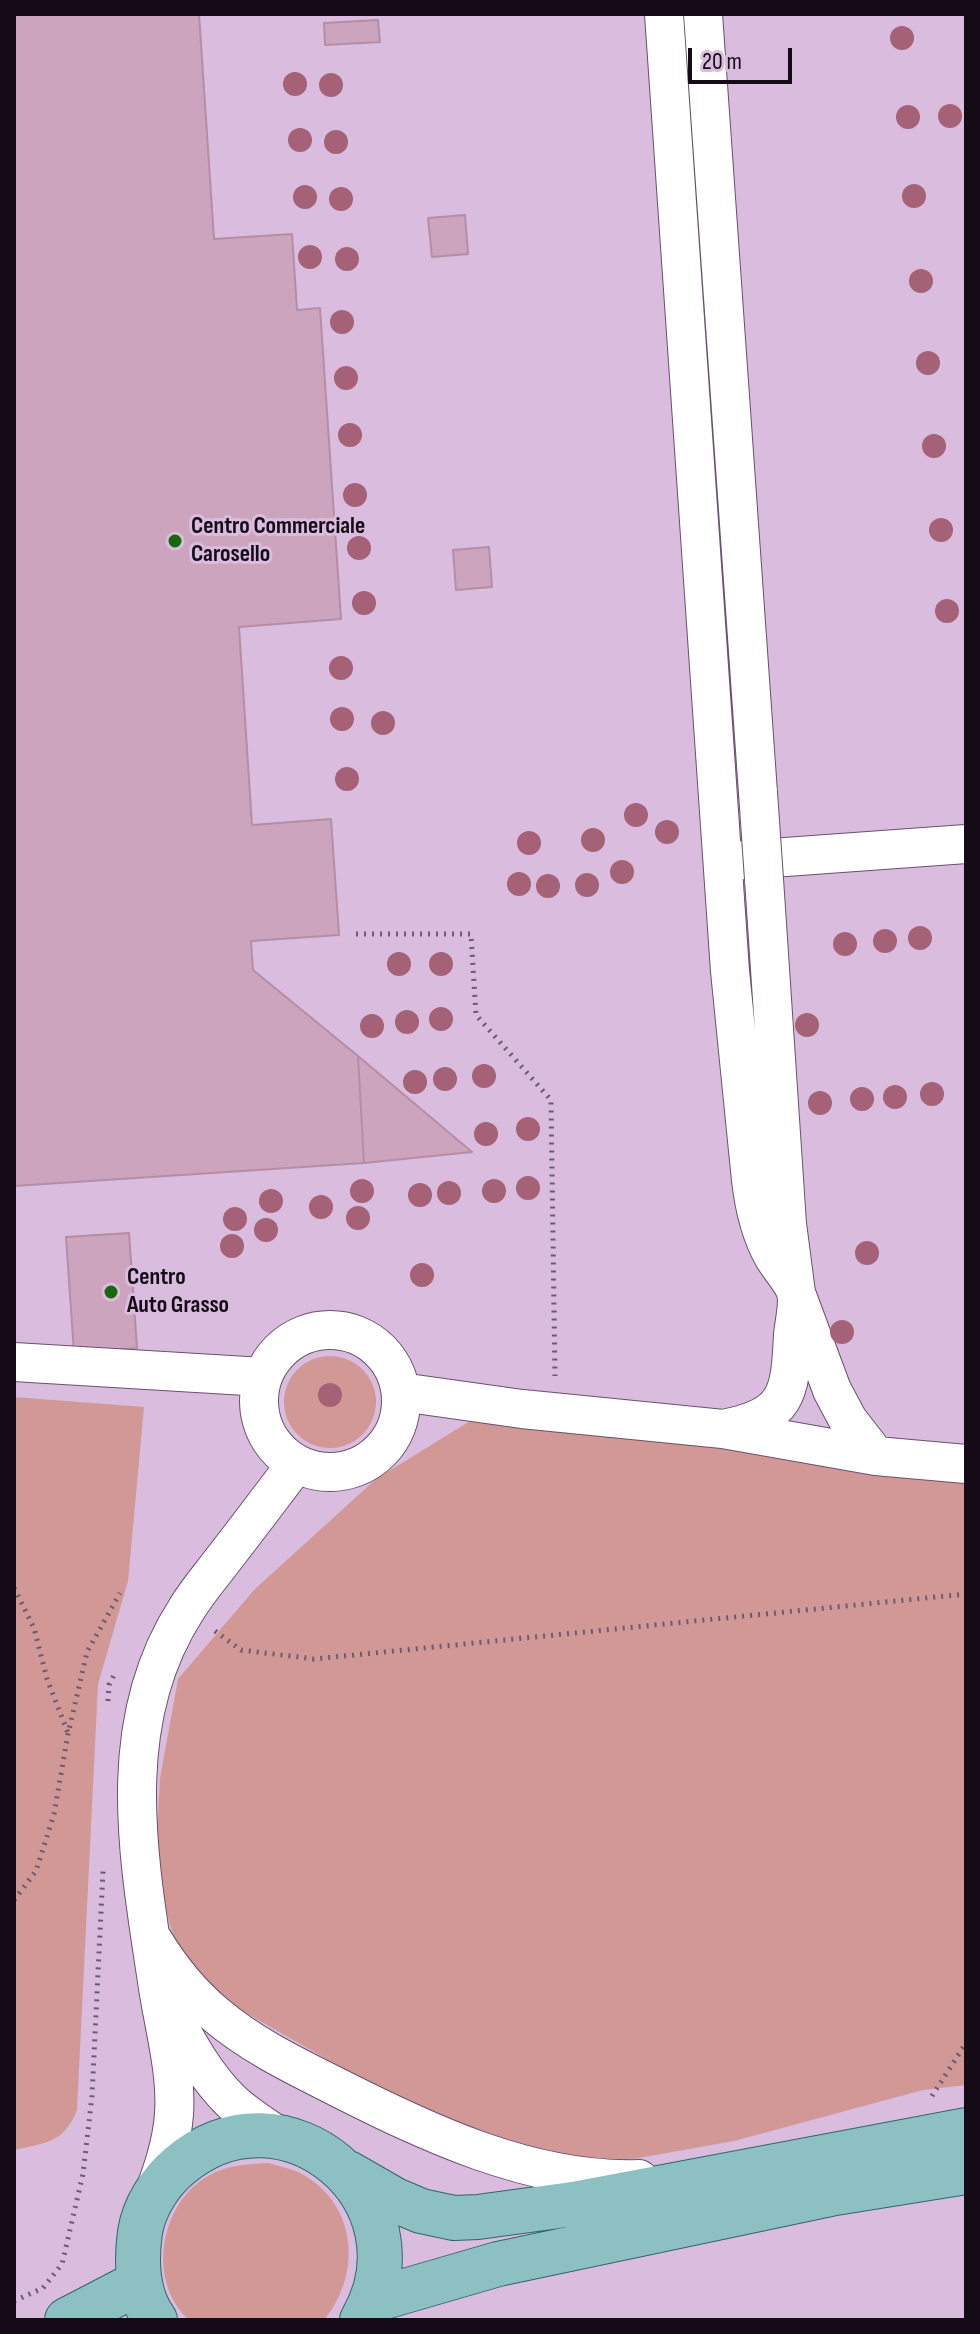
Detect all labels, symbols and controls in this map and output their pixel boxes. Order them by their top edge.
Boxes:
scale bar [692,32,796,82]
text: 20 m [702,47,742,76]
place label: Centro Commerciale Carosello [191,513,365,569]
marker: Centro Commerciale Carosello [166,532,184,550]
place label: Centro Auto Grasso [127,1264,229,1320]
marker: Centro Auto Grasso [102,1283,120,1301]

